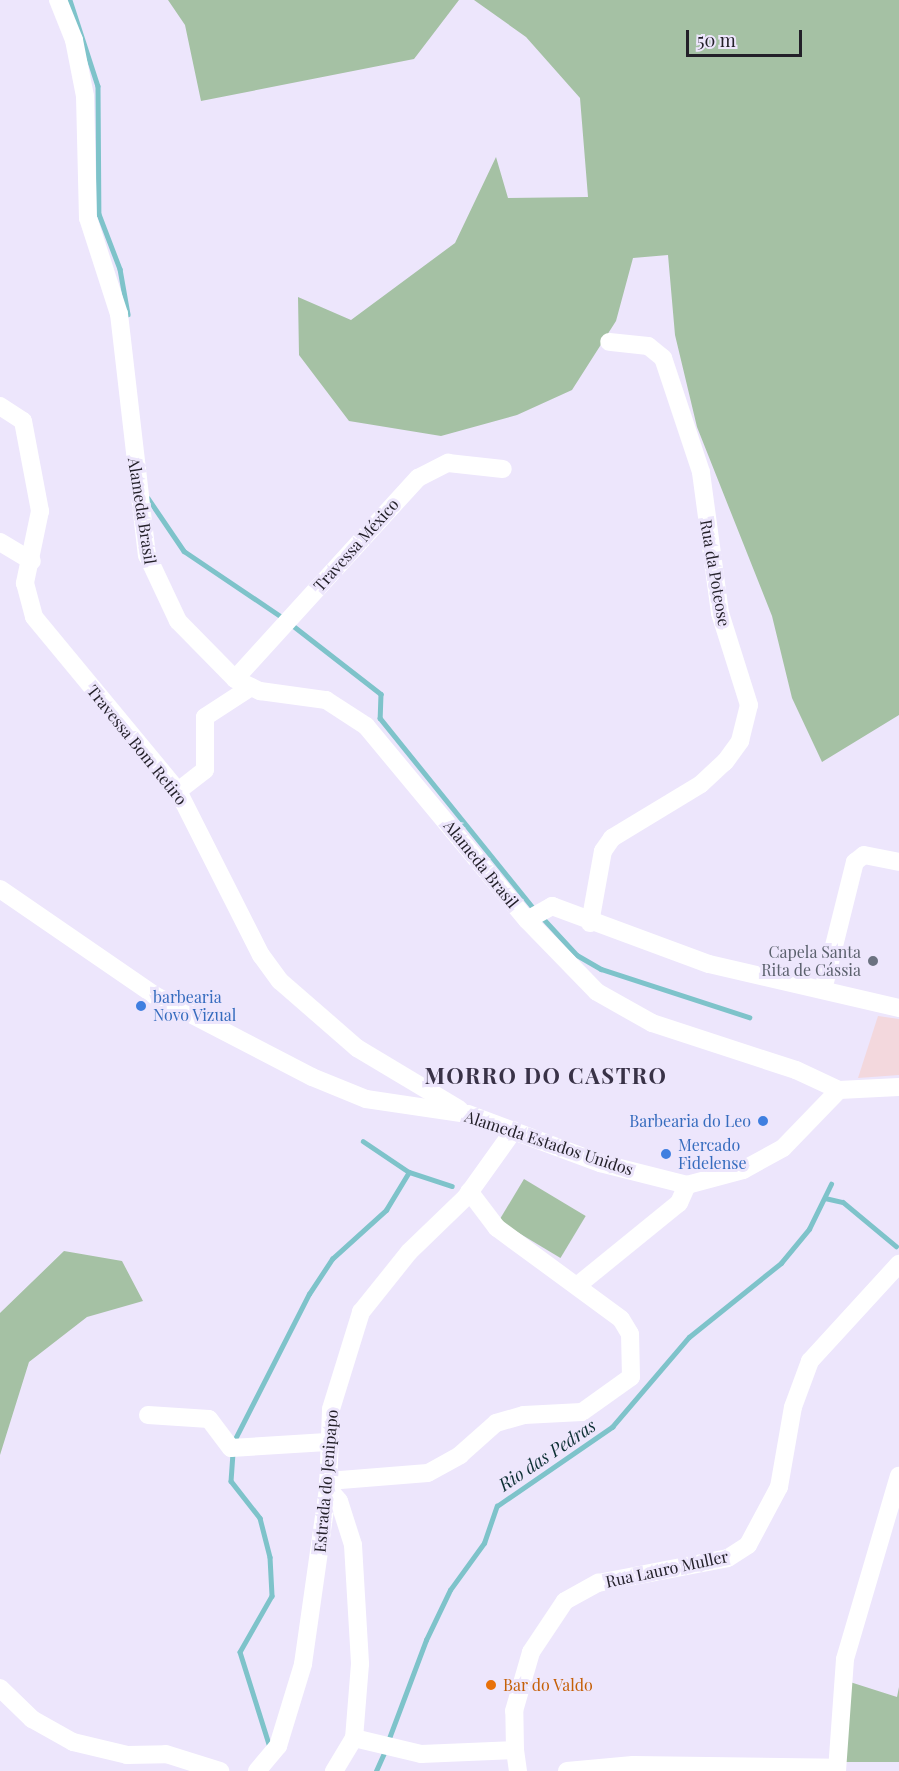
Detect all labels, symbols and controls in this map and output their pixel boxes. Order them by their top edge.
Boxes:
scale bar [689,18,804,56]
text: 50 m [697,28,736,52]
street label: Alameda Brasil [124,456,160,566]
street label: Travessa México [309,495,403,595]
street label: Rua da Poteose [696,518,734,628]
street label: Travessa Bom Retiro [83,681,191,809]
street label: Alameda Brasil [440,816,522,912]
place label: Capela Santa Rita de Cássia [761,942,861,980]
marker: Capela Santa Rita de Cássia [866,954,880,968]
place label: barbearia Novo Vizual [153,987,237,1025]
marker: barbearia Novo Vizual [134,999,148,1013]
district label: MORRO DO CASTRO [424,1063,668,1089]
street label: Alameda Estados Unidos [462,1107,636,1179]
place label: Barbearia do Leo [629,1111,751,1131]
marker: Barbearia do Leo [756,1114,770,1128]
place label: Mercado Fidelense [678,1135,746,1173]
marker: Mercado Fidelense [659,1147,673,1161]
street label: Estrada do Jenipapo [310,1409,342,1553]
water label: Rio das Pedras [494,1415,600,1495]
street label: Rua Lauro Muller [604,1547,730,1591]
place label: Bar do Valdo [503,1675,594,1695]
marker: Bar do Valdo [484,1678,498,1692]

